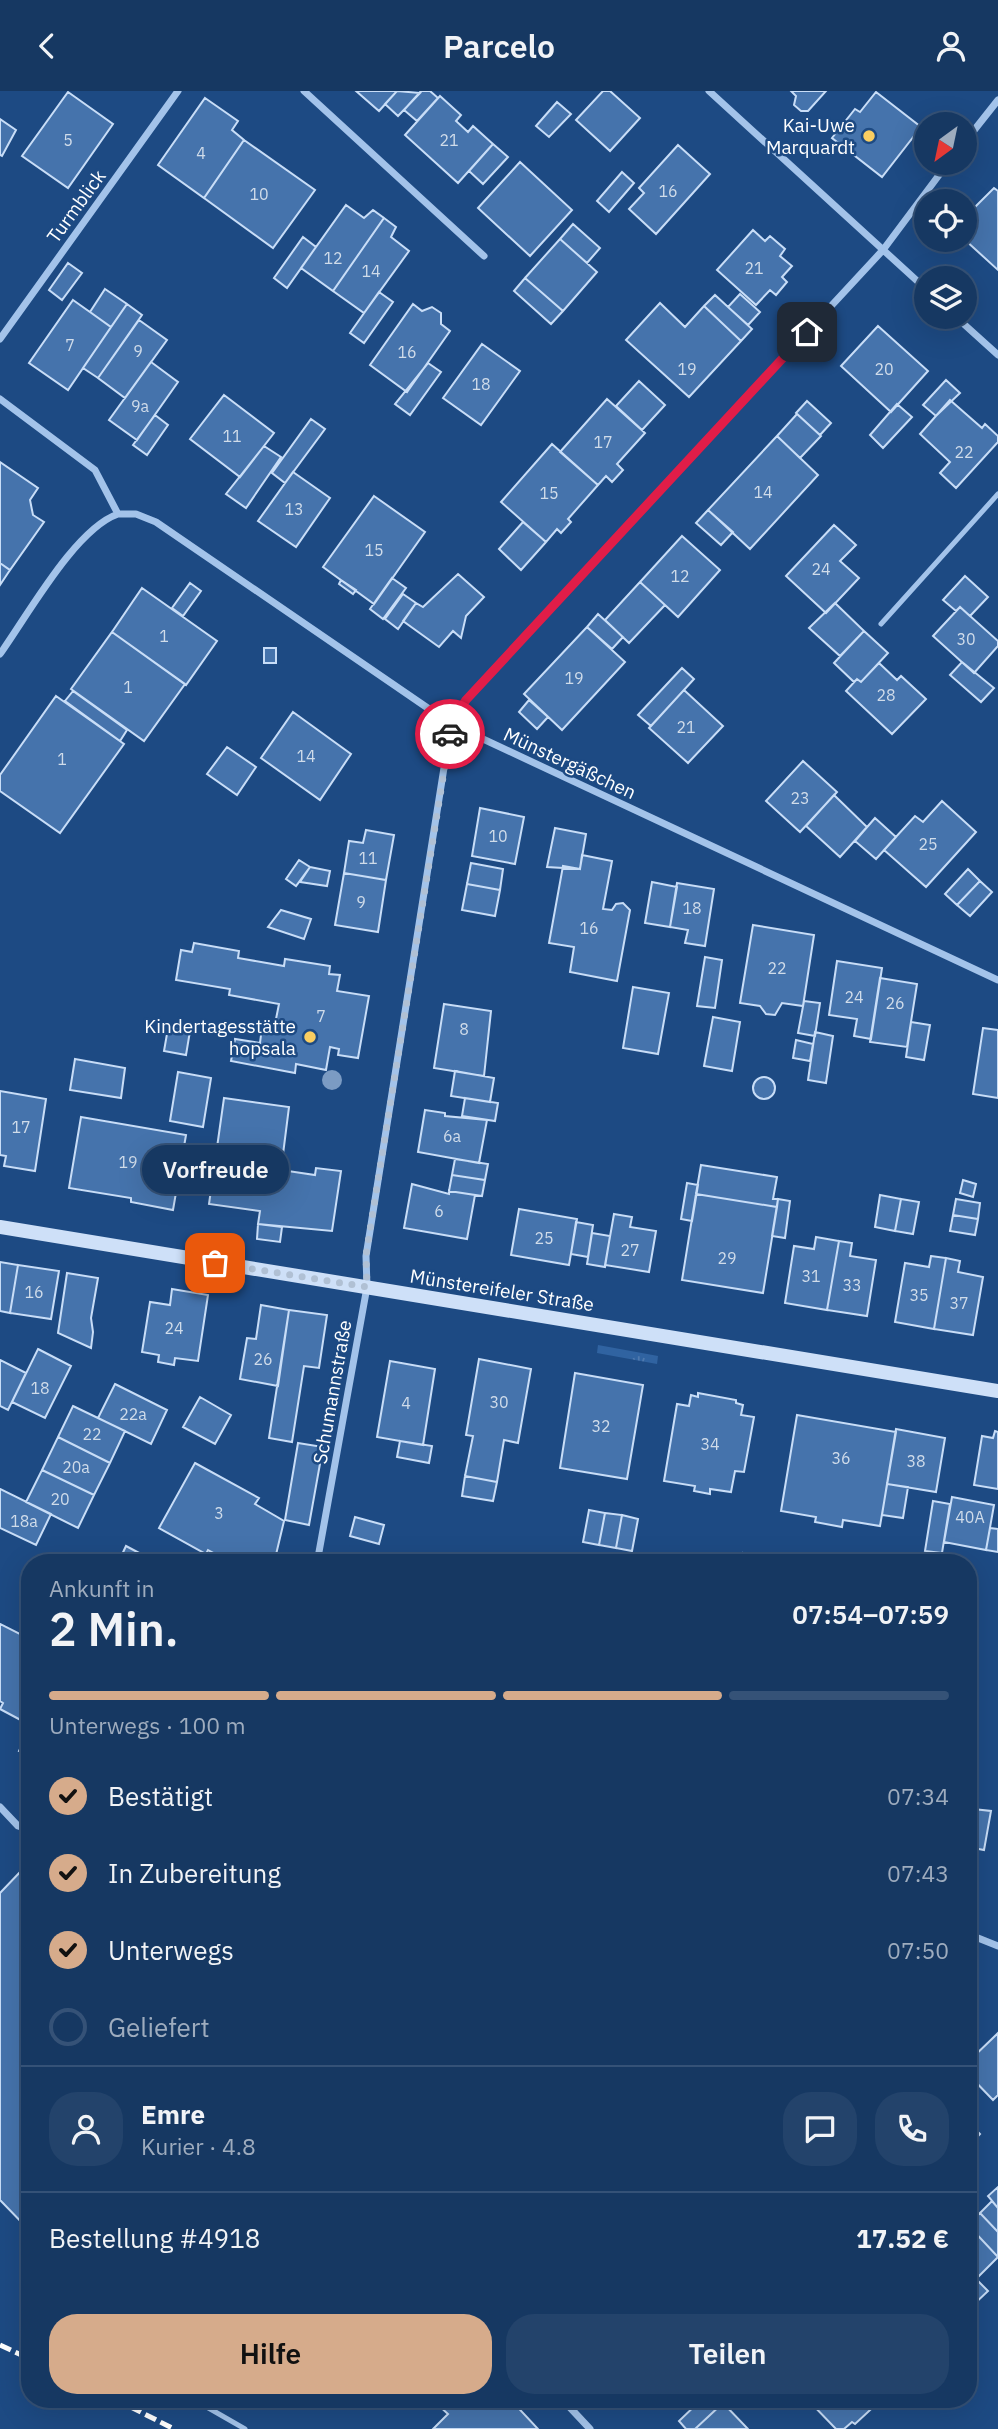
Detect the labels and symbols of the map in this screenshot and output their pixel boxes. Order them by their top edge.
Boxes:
north arrow [914,112,976,175]
place label: Kai-Uwe Marquardt [766,113,855,159]
marker: Kai-Uwe Marquardt [861,128,877,144]
house number: 5 [63,130,73,150]
house number: 21 [439,130,459,150]
house number: 4 [196,143,206,163]
street label: Turmblick [41,165,111,247]
house number: 16 [658,181,678,201]
house number: 10 [249,184,269,204]
house number: 12 [323,248,343,268]
house number: 21 [744,258,764,278]
house number: 14 [361,261,381,281]
pin [777,302,837,362]
house number: 7 [65,335,75,355]
house number: 9 [133,341,143,361]
house number: 16 [397,342,417,362]
house number: 19 [677,359,697,379]
house number: 20 [874,359,894,379]
house number: 18 [471,374,491,394]
house number: 9a [131,396,150,416]
house number: 11 [222,426,242,446]
house number: 17 [593,432,613,452]
house number: 22 [954,442,974,462]
house number: 14 [753,482,773,502]
house number: 15 [539,483,559,503]
house number: 13 [284,499,304,519]
house number: 15 [364,540,384,560]
house number: 24 [811,559,831,579]
house number: 12 [670,566,690,586]
house number: 1 [159,626,169,646]
house number: 30 [956,629,976,649]
house number: 19 [564,668,584,688]
house number: 1 [123,677,133,697]
house number: 28 [876,685,896,705]
courier [415,699,485,769]
house number: 21 [676,717,696,737]
street label: Münstergäßchen [500,722,640,804]
house number: 14 [296,746,316,766]
house number: 1 [57,749,67,769]
house number: 23 [790,788,810,808]
house number: 10 [488,826,508,846]
house number: 25 [918,834,938,854]
house number: 11 [358,848,378,868]
house number: 9 [356,892,366,912]
house number: 18 [682,898,702,918]
house number: 16 [579,918,599,938]
house number: 22 [767,958,787,978]
house number: 24 [844,987,864,1007]
house number: 26 [885,993,905,1013]
house number: 7 [316,1006,326,1026]
place label: Kindertagesstätte hopsala [144,1014,296,1060]
house number: 8 [459,1019,469,1039]
marker: Kindertagesstätte hopsala [302,1029,318,1045]
house number: 17 [11,1117,31,1137]
house number: 6a [443,1126,462,1146]
callout: Vorfreude [142,1144,288,1193]
house number: 19 [118,1152,138,1172]
house number: 6 [434,1201,444,1221]
house number: 25 [534,1228,554,1248]
pin [185,1233,245,1293]
house number: 27 [620,1240,640,1260]
house number: 29 [717,1248,737,1268]
street label: Münstereifeler Straße [408,1264,596,1316]
house number: 31 [801,1266,821,1286]
house number: 33 [842,1275,862,1295]
house number: 16 [24,1282,44,1302]
house number: 35 [909,1285,929,1305]
house number: 37 [949,1293,969,1313]
house number: 24 [164,1318,184,1338]
street label: Schumannstraße [308,1318,356,1466]
house number: 26 [253,1349,273,1369]
house number: 18 [30,1378,50,1398]
house number: 30 [489,1392,509,1412]
house number: 4 [401,1393,411,1413]
house number: 22a [119,1404,147,1424]
house number: 32 [591,1416,611,1436]
house number: 22 [82,1424,102,1444]
house number: 34 [700,1434,720,1454]
house number: 36 [831,1448,851,1468]
house number: 38 [906,1451,926,1471]
house number: 20a [62,1457,90,1477]
house number: 20 [50,1489,70,1509]
house number: 3 [214,1503,224,1523]
house number: 40A [955,1507,985,1527]
house number: 18a [10,1511,38,1531]

